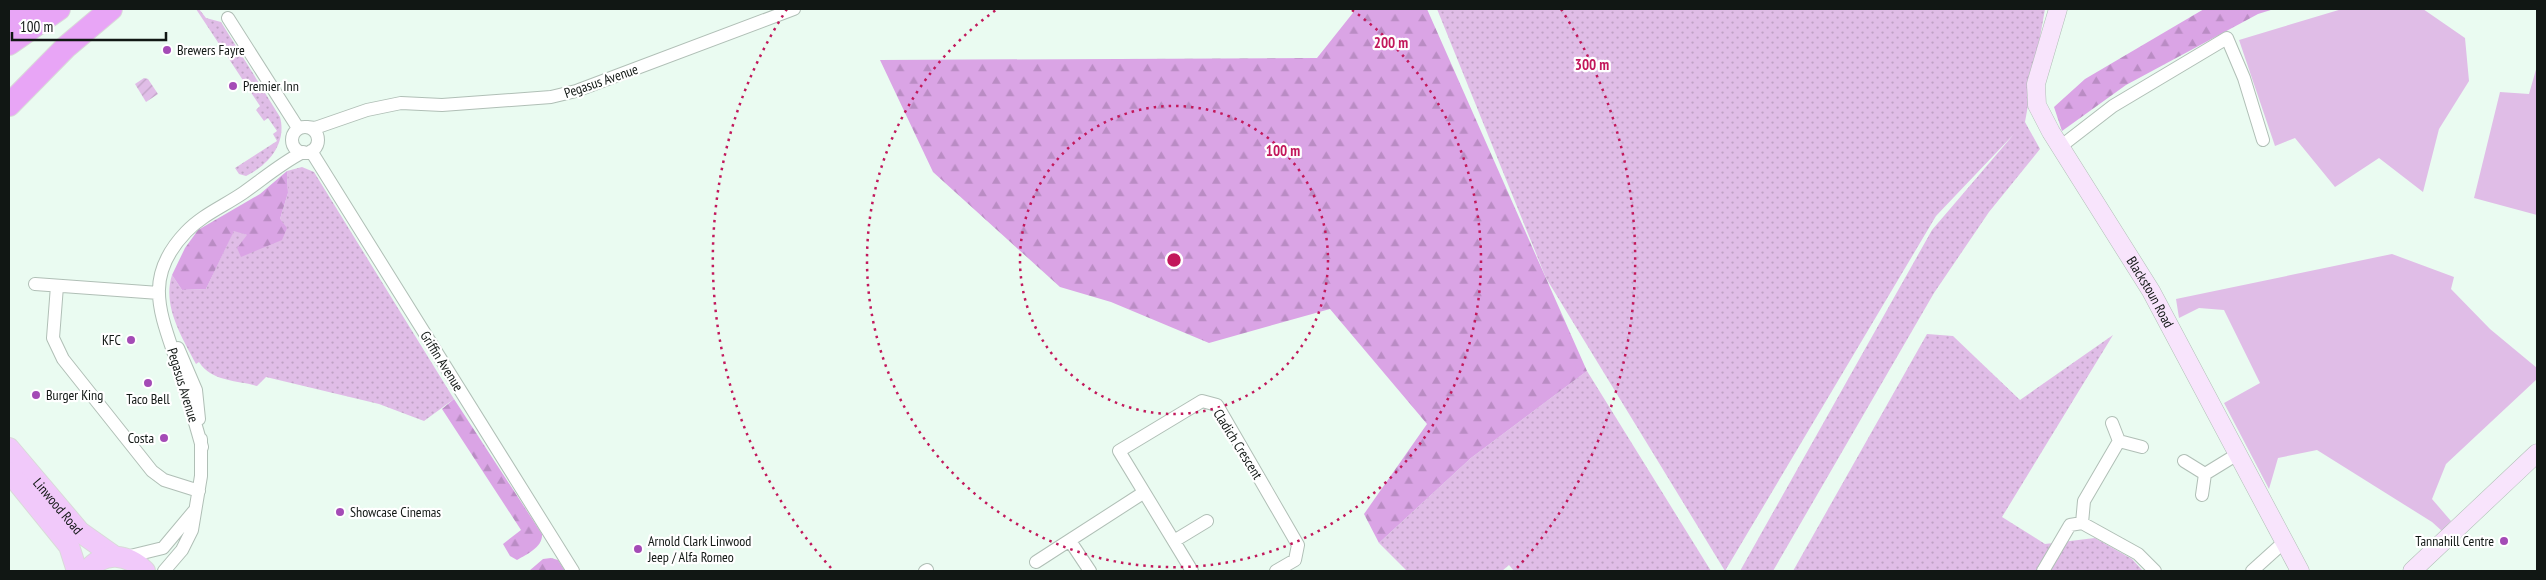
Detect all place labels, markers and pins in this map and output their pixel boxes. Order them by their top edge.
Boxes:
place label: Brewers Fayre [177,41,245,59]
marker: Brewers Fayre [161,44,173,56]
place label: Premier Inn [243,77,299,95]
marker: Premier Inn [227,80,239,92]
centre of rings [1165,251,1183,269]
place label: KFC [102,331,122,349]
marker: KFC [125,334,137,346]
marker: Taco Bell [142,377,154,389]
place label: Burger King [46,386,103,404]
marker: Burger King [30,389,42,401]
place label: Taco Bell [126,390,170,408]
place label: Costa [128,429,154,447]
marker: Costa [158,432,170,444]
place label: Showcase Cinemas [350,503,441,521]
marker: Showcase Cinemas [334,506,346,518]
place label: Arnold Clark Linwood Jeep / Alfa Romeo [647,532,751,566]
place label: Tannahill Centre [2415,532,2494,550]
marker: Tannahill Centre [2498,535,2510,547]
marker: Arnold Clark Linwood Jeep / Alfa Romeo [632,543,644,555]

